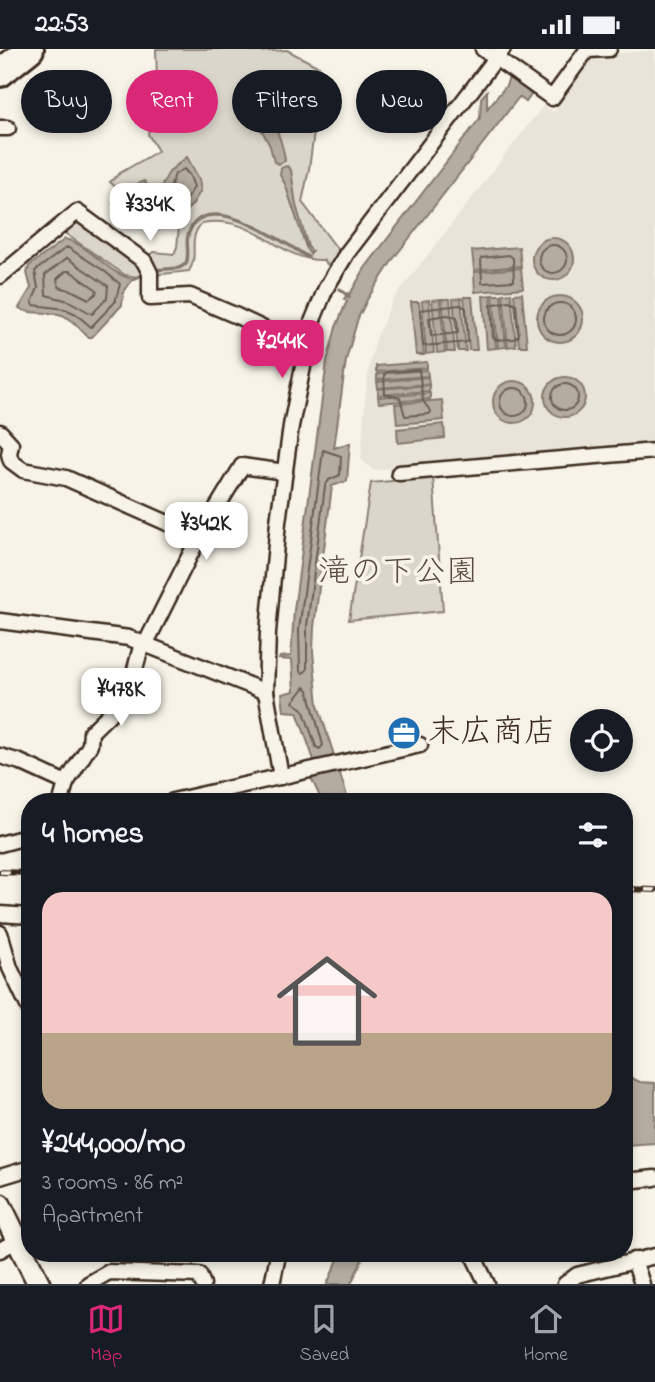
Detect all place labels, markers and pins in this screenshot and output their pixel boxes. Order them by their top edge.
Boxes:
pin: ¥334K [101,183,199,243]
pin: ¥244K [233,321,331,380]
pin: ¥342K [157,503,255,562]
pin: ¥478K [72,669,170,728]
place label: 末広商店 [428,710,556,757]
office icon: 末広商店 [385,714,423,752]

